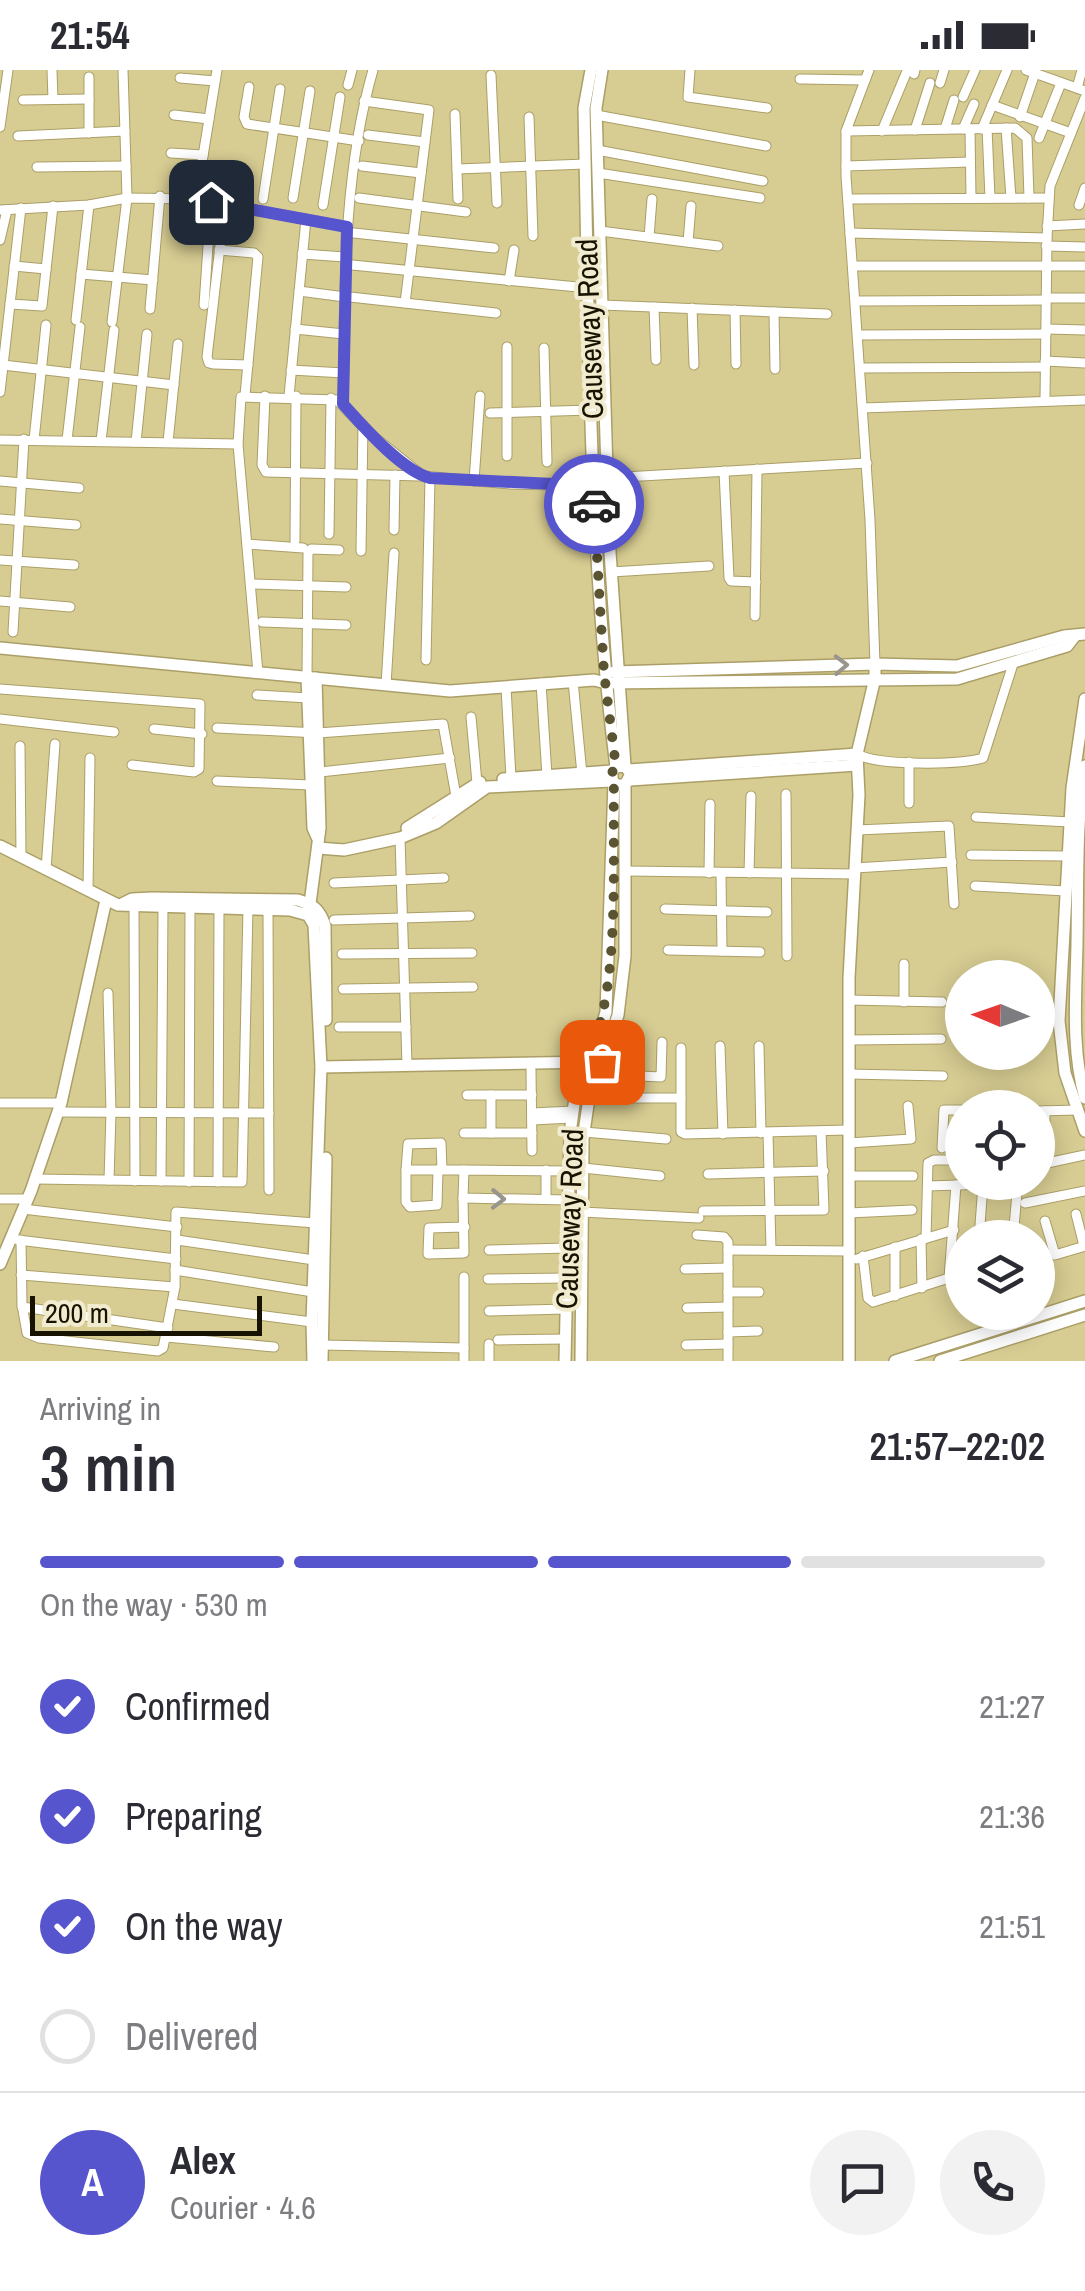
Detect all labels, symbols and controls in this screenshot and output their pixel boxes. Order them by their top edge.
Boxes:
text: 21:54 [50,10,130,61]
pin [169,160,254,245]
icon: home [184,175,239,230]
street label: Causeway Road [566,238,612,420]
courier [544,454,644,554]
icon: car [567,477,622,532]
one-way arrow [834,655,850,676]
north arrow [945,960,1055,1070]
map controls [945,960,1055,1330]
pin [560,1020,645,1105]
icon: bag [575,1035,630,1090]
button: locate [945,1090,1055,1200]
street label: Causeway Road [546,1128,592,1310]
one-way arrow [490,1188,506,1209]
button: layers [945,1220,1055,1330]
scale bar [30,1291,262,1336]
text: 200 m [45,1294,109,1332]
text: Arriving in [40,1387,161,1430]
text: 21:57–22:02 [869,1421,1045,1472]
text: 3 min [40,1424,177,1511]
text: On the way · 530 m [40,1583,268,1626]
icon: check [40,1679,95,1734]
text: Confirmed [125,1681,270,1732]
text: 21:27 [979,1685,1045,1728]
icon: check [40,1789,95,1844]
text: Preparing [125,1791,262,1842]
text: 21:36 [979,1795,1045,1838]
icon: check [40,1899,95,1954]
text: On the way [125,1901,283,1952]
text: 21:51 [979,1905,1045,1948]
text: Delivered [125,2011,258,2062]
button: chat [810,2130,915,2235]
button: phone [940,2130,1045,2235]
text: Alex [170,2135,236,2186]
text: A [81,2157,104,2208]
text: Courier · 4.6 [170,2186,316,2229]

